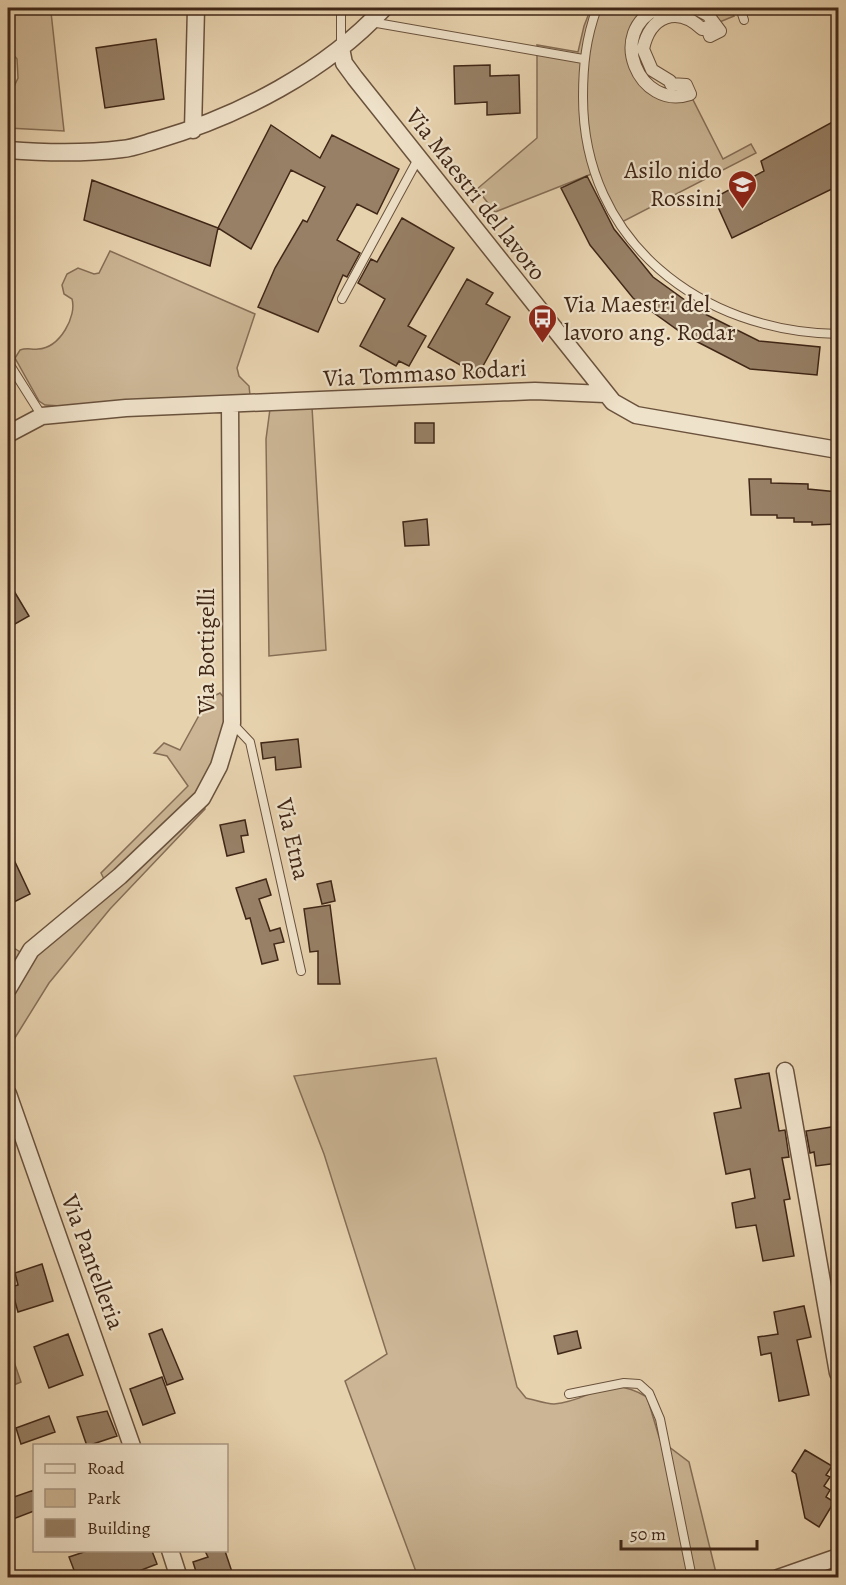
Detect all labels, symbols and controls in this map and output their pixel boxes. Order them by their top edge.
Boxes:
street label: Via Maestri del lavoro [398,100,553,287]
place label: Asilo nido Rossini [623,154,722,214]
school or university icon: Asilo nido Rossini [727,168,759,210]
place label: Via Maestri del lavoro ang. Rodar [563,288,736,348]
bus stop icon: Via Maestri del lavoro ang. Rodar [527,302,559,344]
street label: Via Tommaso Rodari [322,352,527,394]
street label: Via Bottigelli [190,588,222,715]
street label: Via Etna [268,794,318,884]
street label: Via Pantelleria [53,1189,133,1335]
legend [33,1444,228,1552]
text: Road [87,1456,125,1480]
text: Park [87,1486,121,1510]
scale bar [621,1513,758,1551]
text: Building [87,1516,151,1540]
text: 50 m [630,1522,666,1546]

